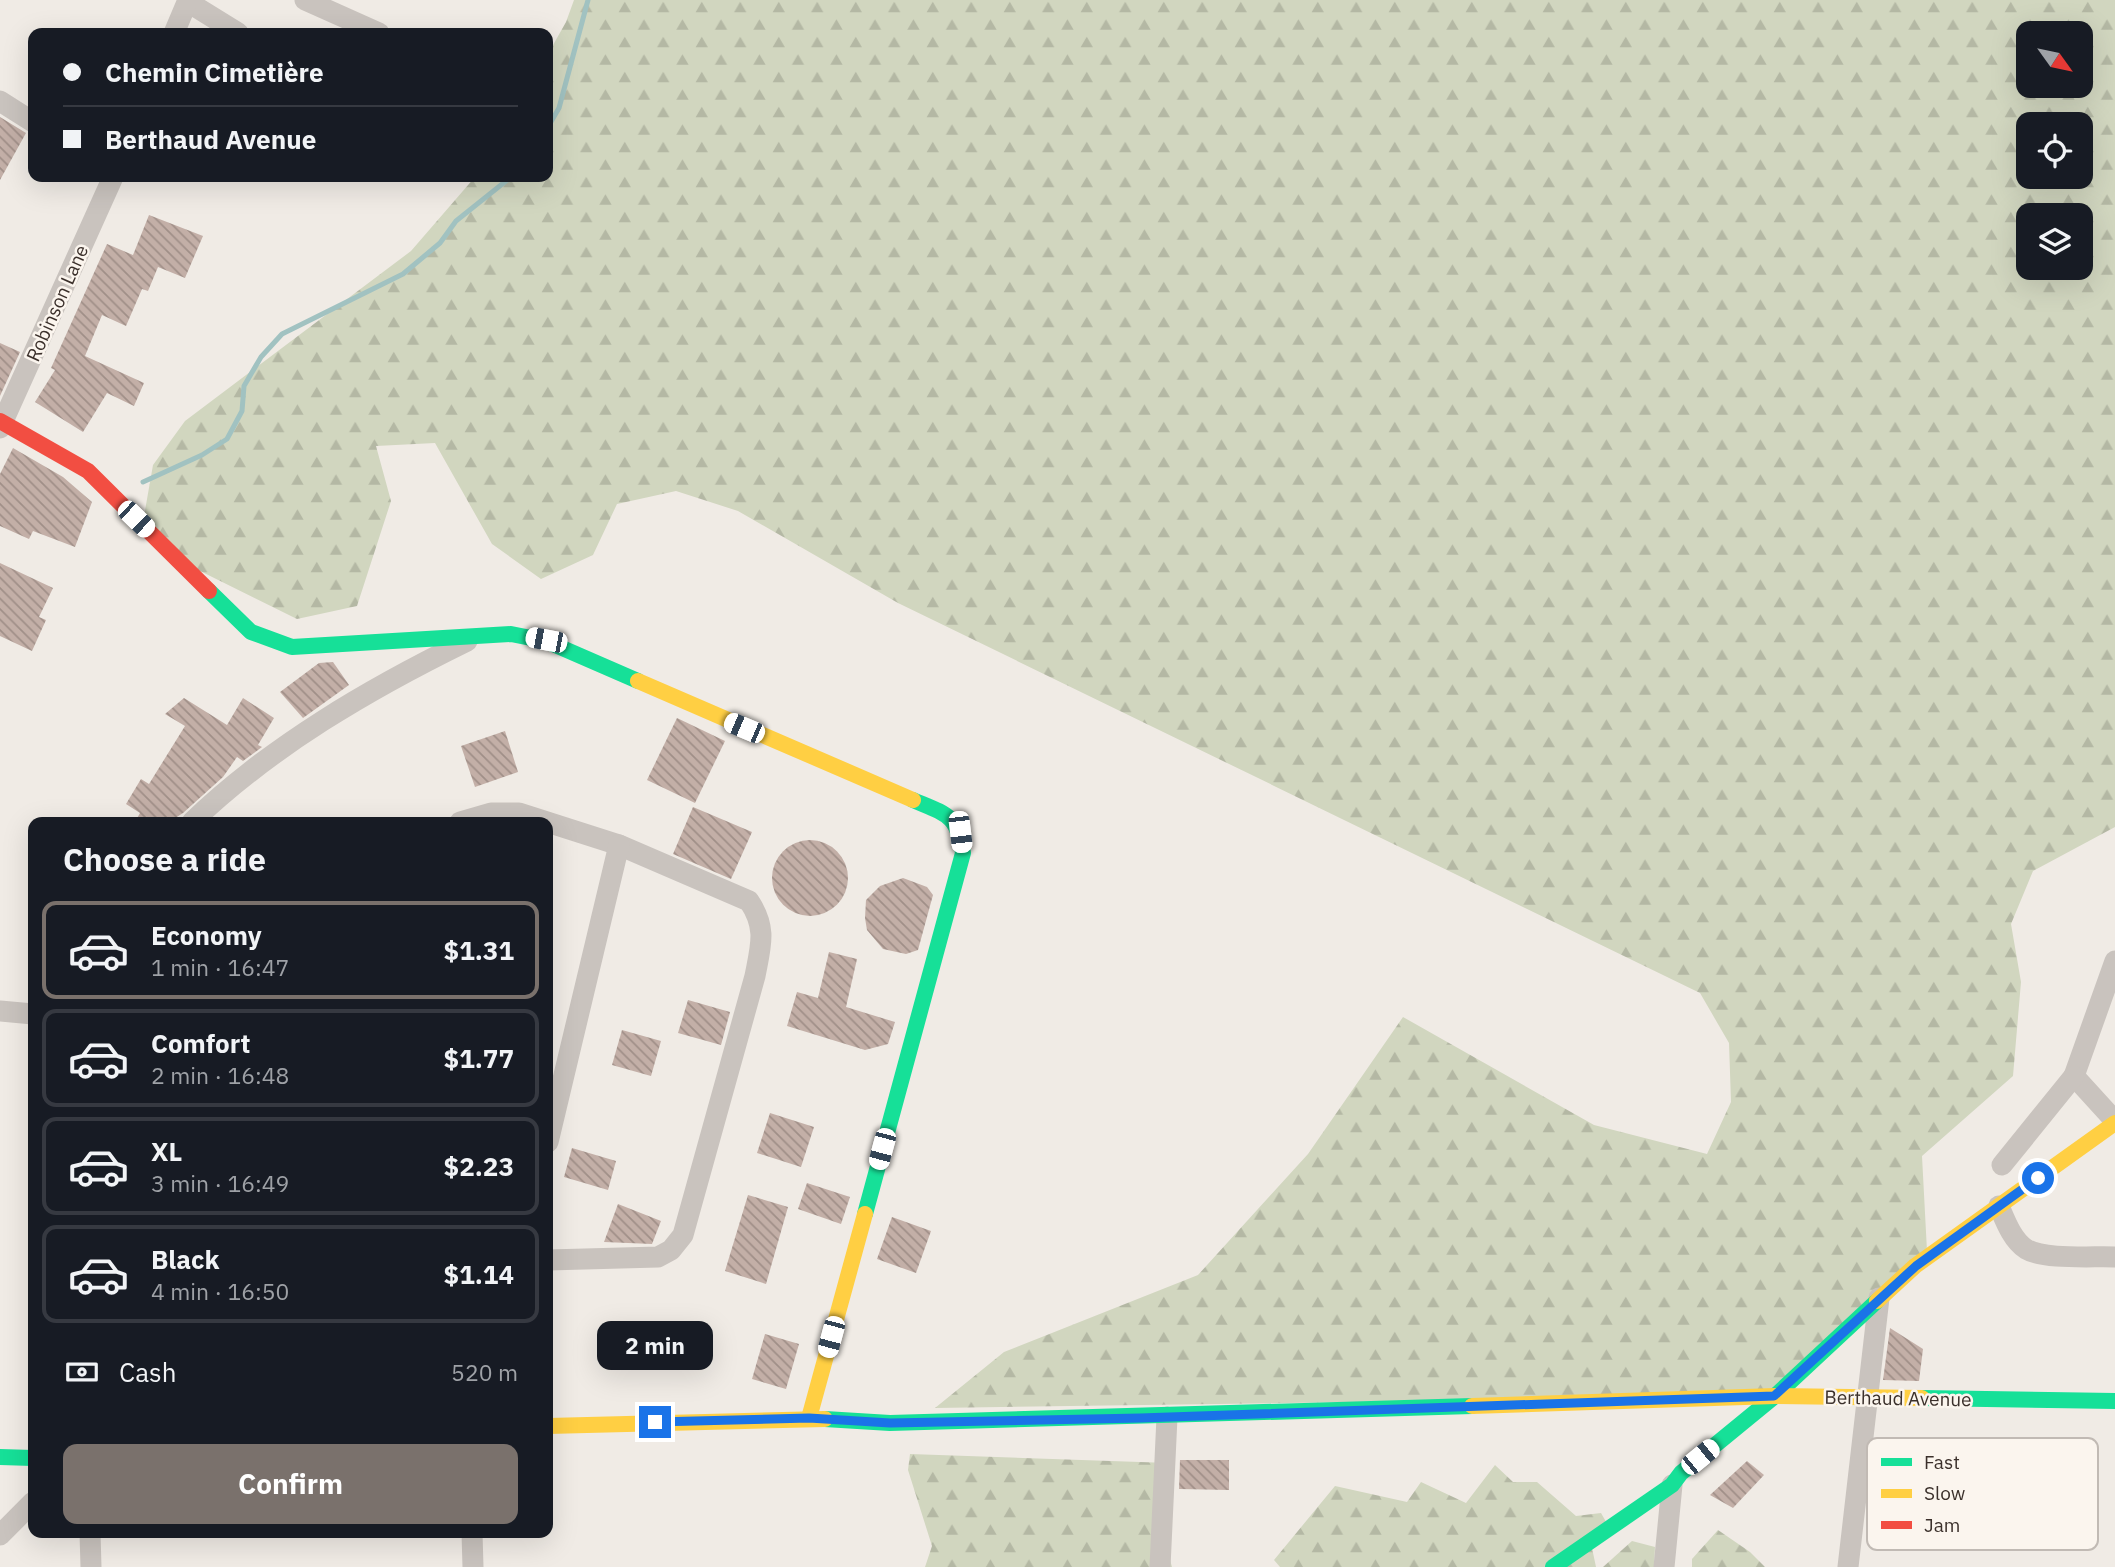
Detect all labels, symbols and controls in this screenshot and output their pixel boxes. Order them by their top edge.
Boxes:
north arrow [2016,21,2093,98]
map controls [2016,21,2093,280]
text: Chemin Cimetière [105,55,324,89]
button: locate [2016,112,2093,189]
text: Berthaud Avenue [105,122,316,156]
button: layers [2016,203,2093,280]
street label: Robinson Lane [21,241,93,365]
car [114,497,159,541]
car [524,626,569,654]
car [721,710,768,746]
car [948,810,973,854]
text: Choose a ride [63,838,266,880]
text: Economy [151,918,262,952]
icon: car [67,919,130,982]
text: $1.31 [444,933,514,967]
text: 1 min · 16:47 [151,952,289,982]
text: Comfort [151,1026,250,1060]
icon: car [67,1027,130,1090]
text: $1.77 [444,1041,514,1075]
text: 2 min · 16:48 [151,1060,289,1090]
car [867,1126,898,1172]
text: XL [151,1134,182,1168]
icon: car [67,1135,130,1198]
text: $2.23 [444,1149,514,1183]
route start [2022,1162,2054,1194]
text: 3 min · 16:49 [151,1168,289,1198]
text: Black [151,1242,219,1276]
icon: car [67,1243,130,1306]
text: $1.14 [444,1257,514,1291]
text: 4 min · 16:50 [151,1276,289,1306]
car [816,1314,847,1360]
callout: 2 min [597,1320,713,1370]
text: 2 min [625,1330,685,1360]
icon: cash [63,1353,101,1391]
text: Cash [119,1355,176,1389]
text: 520 m [451,1357,518,1387]
street label: Berthaud Avenue [1824,1385,1972,1411]
route end [639,1406,671,1438]
car [1678,1436,1723,1478]
legend [1867,1438,2098,1550]
button: Confirm [63,1444,518,1524]
text: Fast [1924,1450,1960,1474]
text: Slow [1924,1481,1965,1505]
text: Jam [1924,1513,1960,1537]

